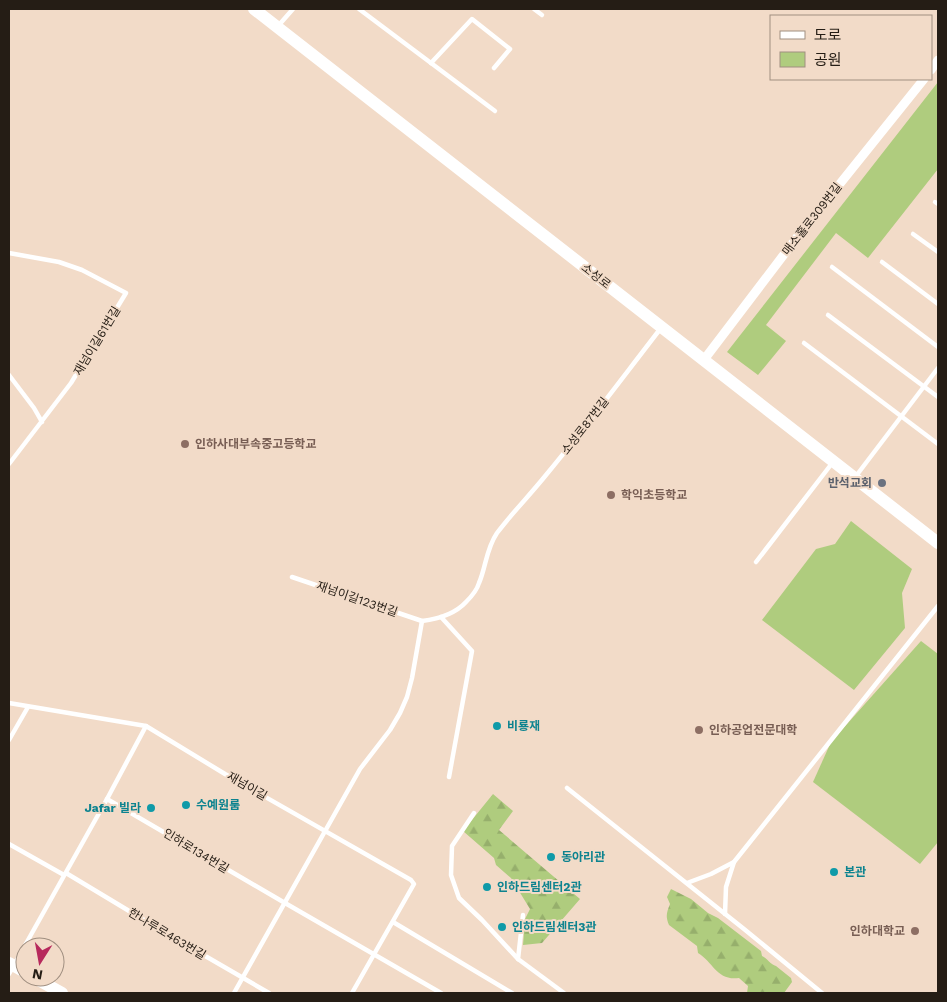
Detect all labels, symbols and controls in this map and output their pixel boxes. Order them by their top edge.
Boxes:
legend [770,15,932,80]
text: 도로 [814,26,842,44]
text: 공원 [814,51,842,69]
street label: 매소홀로309번길 [779,180,845,258]
street label: 소성로 [579,260,613,292]
street label: 재넘이길61번길 [71,304,123,378]
street label: 소성로87번길 [558,395,612,457]
place label: 인하사대부속중고등학교 [195,437,316,451]
marker: 인하사대부속중고등학교 [179,438,191,450]
place label: 반석교회 [828,476,872,490]
marker: 반석교회 [876,477,888,489]
place label: 학익초등학교 [621,488,687,502]
marker: 학익초등학교 [605,489,617,501]
street label: 재넘이길123번길 [315,579,399,619]
place label: 비룡재 [507,719,540,733]
marker: 비룡재 [491,720,503,732]
place label: 인하공업전문대학 [709,723,797,737]
marker: 인하공업전문대학 [693,724,705,736]
street label: 재넘이길 [224,769,270,803]
place label: 수예원룸 [196,798,240,812]
marker: 수예원룸 [180,799,192,811]
place label: Jafar 빌라 [84,801,141,815]
marker: Jafar 빌라 [145,802,157,814]
street label: 인하로134번길 [161,826,231,876]
place label: 동아리관 [561,850,605,864]
marker: 동아리관 [545,851,557,863]
place label: 본관 [844,865,866,879]
marker: 본관 [828,866,840,878]
place label: 인하드림센터2관 [497,880,581,894]
marker: 인하드림센터2관 [481,881,493,893]
street label: 한나루로463번길 [126,905,208,963]
place label: 인하드림센터3관 [512,920,596,934]
marker: 인하드림센터3관 [496,921,508,933]
place label: 인하대학교 [850,924,905,938]
marker: 인하대학교 [909,925,921,937]
north arrow [15,937,65,987]
text: N [31,966,44,984]

